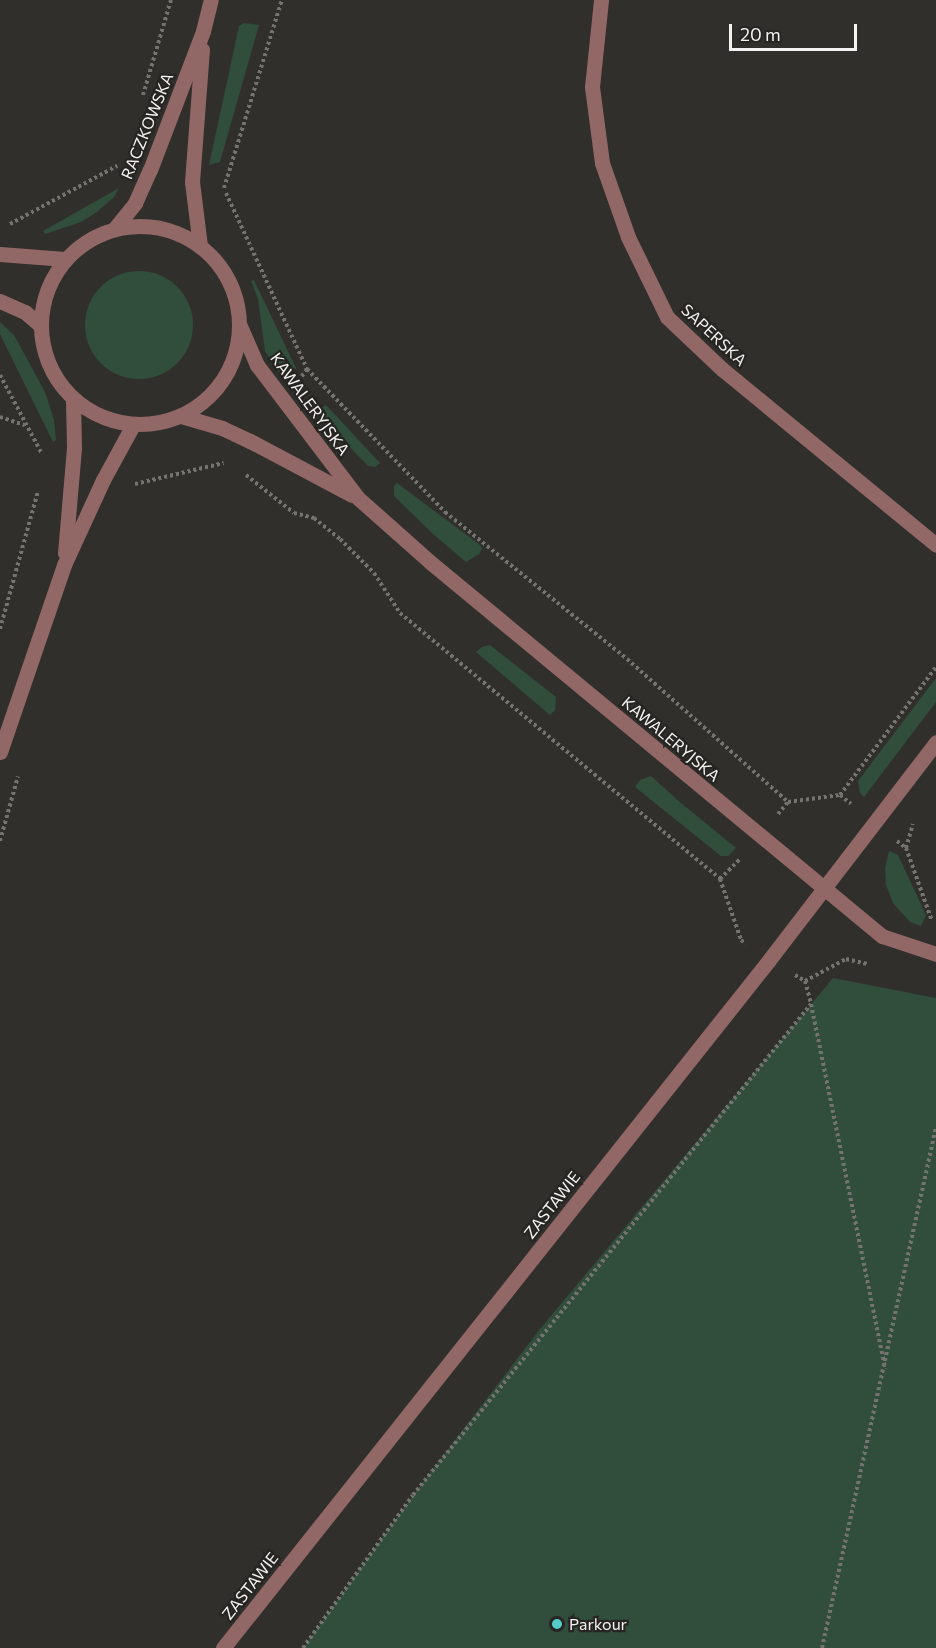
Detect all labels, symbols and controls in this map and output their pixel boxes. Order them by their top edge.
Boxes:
scale bar [732,12,860,50]
text: 20 m [740,23,781,45]
street label: RACZKOWSKA [117,70,177,182]
street label: SAPERSKA [678,300,750,370]
street label: KAWALERYJSKA [266,349,354,459]
street label: KAWALERYJSKA [618,692,724,786]
street label: ZASTAWIE [520,1168,584,1242]
street label: ZASTAWIE [218,1549,282,1623]
place label: Parkour [569,1614,627,1634]
marker: Parkour [550,1617,564,1631]

